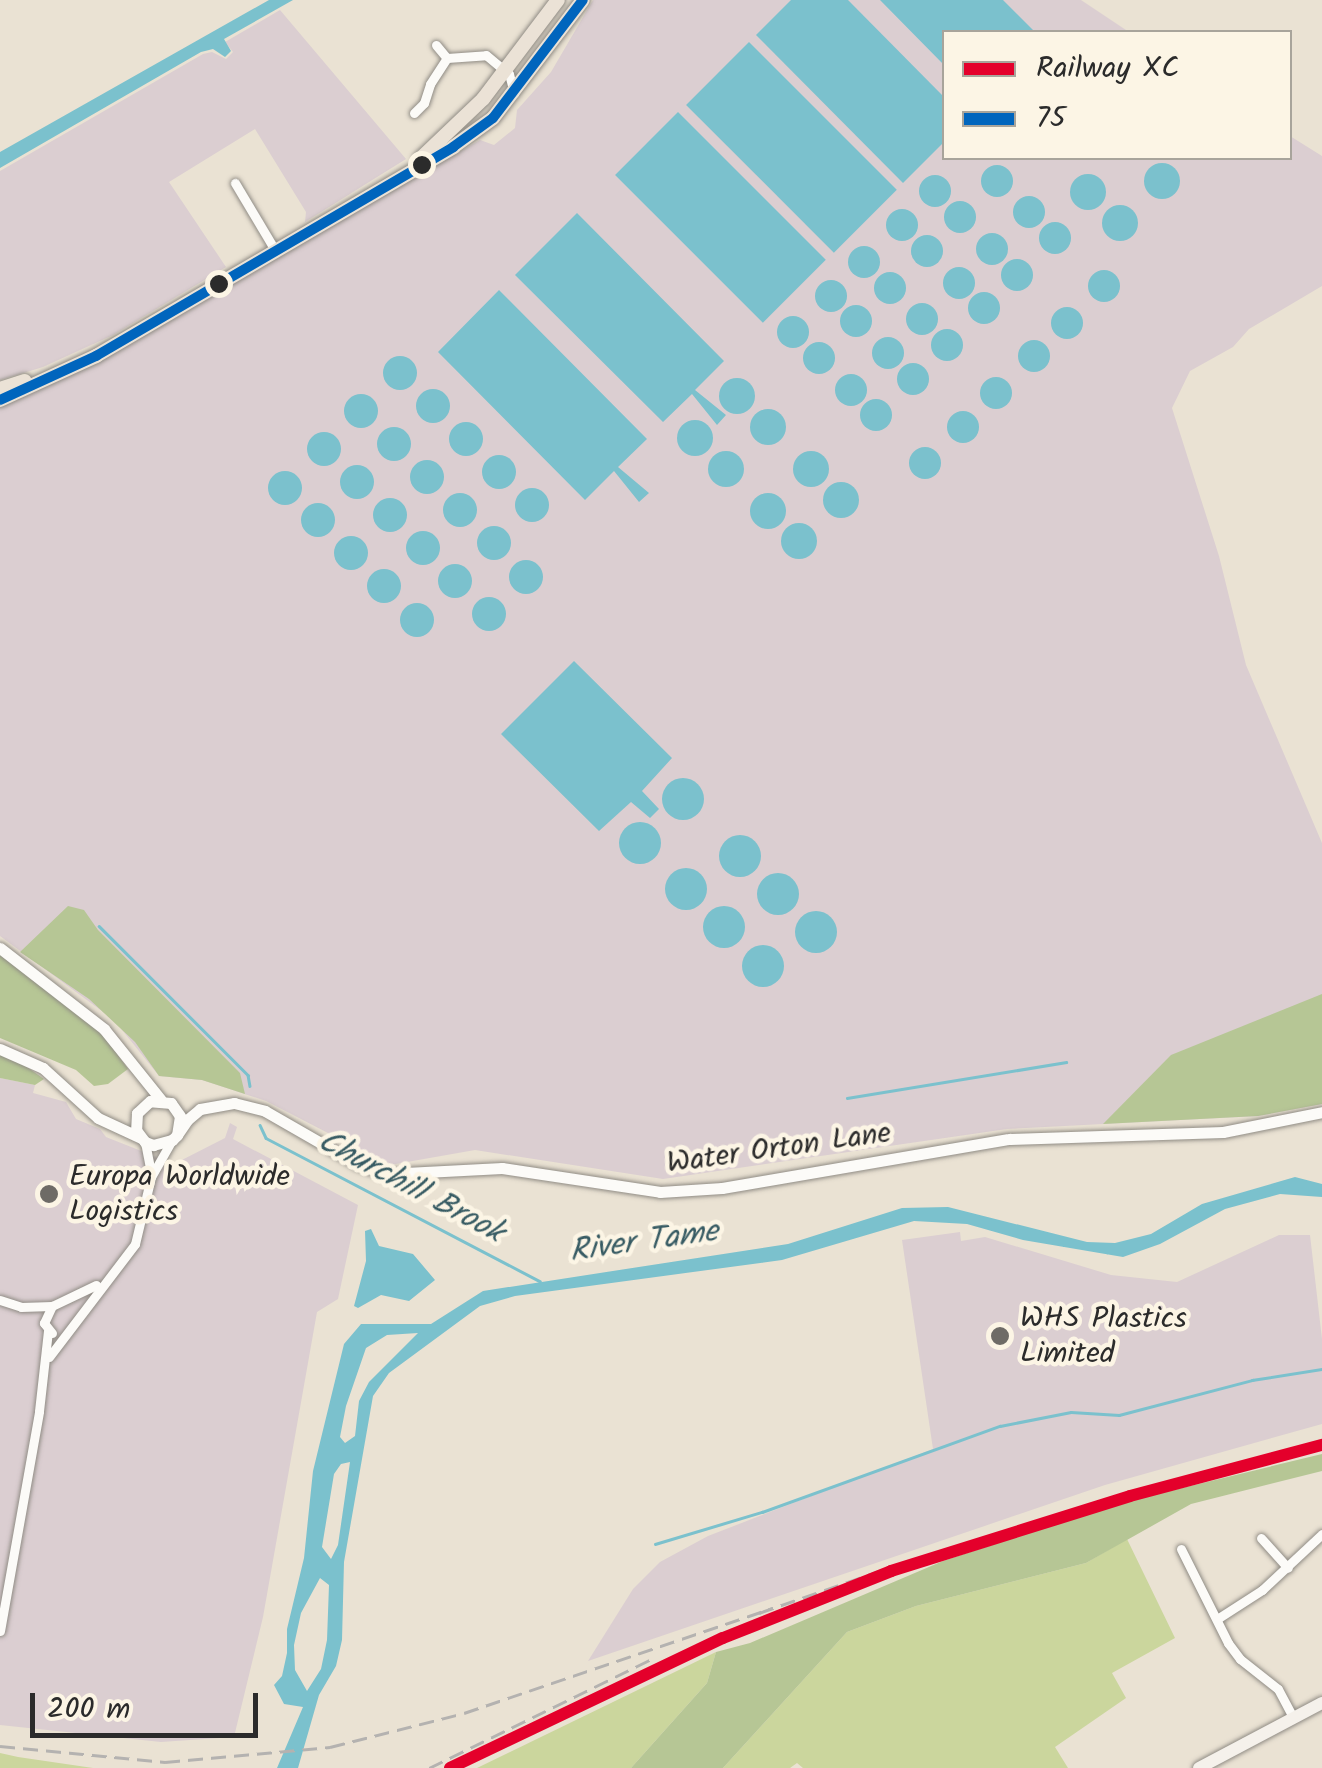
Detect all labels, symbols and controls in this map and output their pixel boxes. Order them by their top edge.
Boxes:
legend [942,30,1292,160]
text: Railway XC [1036,45,1179,93]
text: 75 [1036,95,1066,143]
unlabelled marker [412,155,432,175]
unlabelled marker [209,274,229,294]
street label: Water Orton Lane [665,1115,893,1183]
water label: Churchill Brook [311,1123,509,1253]
place label: Europa Worldwide Logistics [69,1159,290,1230]
marker: Europa Worldwide Logistics [38,1183,60,1205]
water label: River Tame [567,1214,721,1272]
place label: WHS Plastics Limited [1020,1301,1187,1372]
marker: WHS Plastics Limited [989,1325,1011,1347]
scale bar [35,1673,262,1735]
text: 200 m [47,1686,130,1734]

